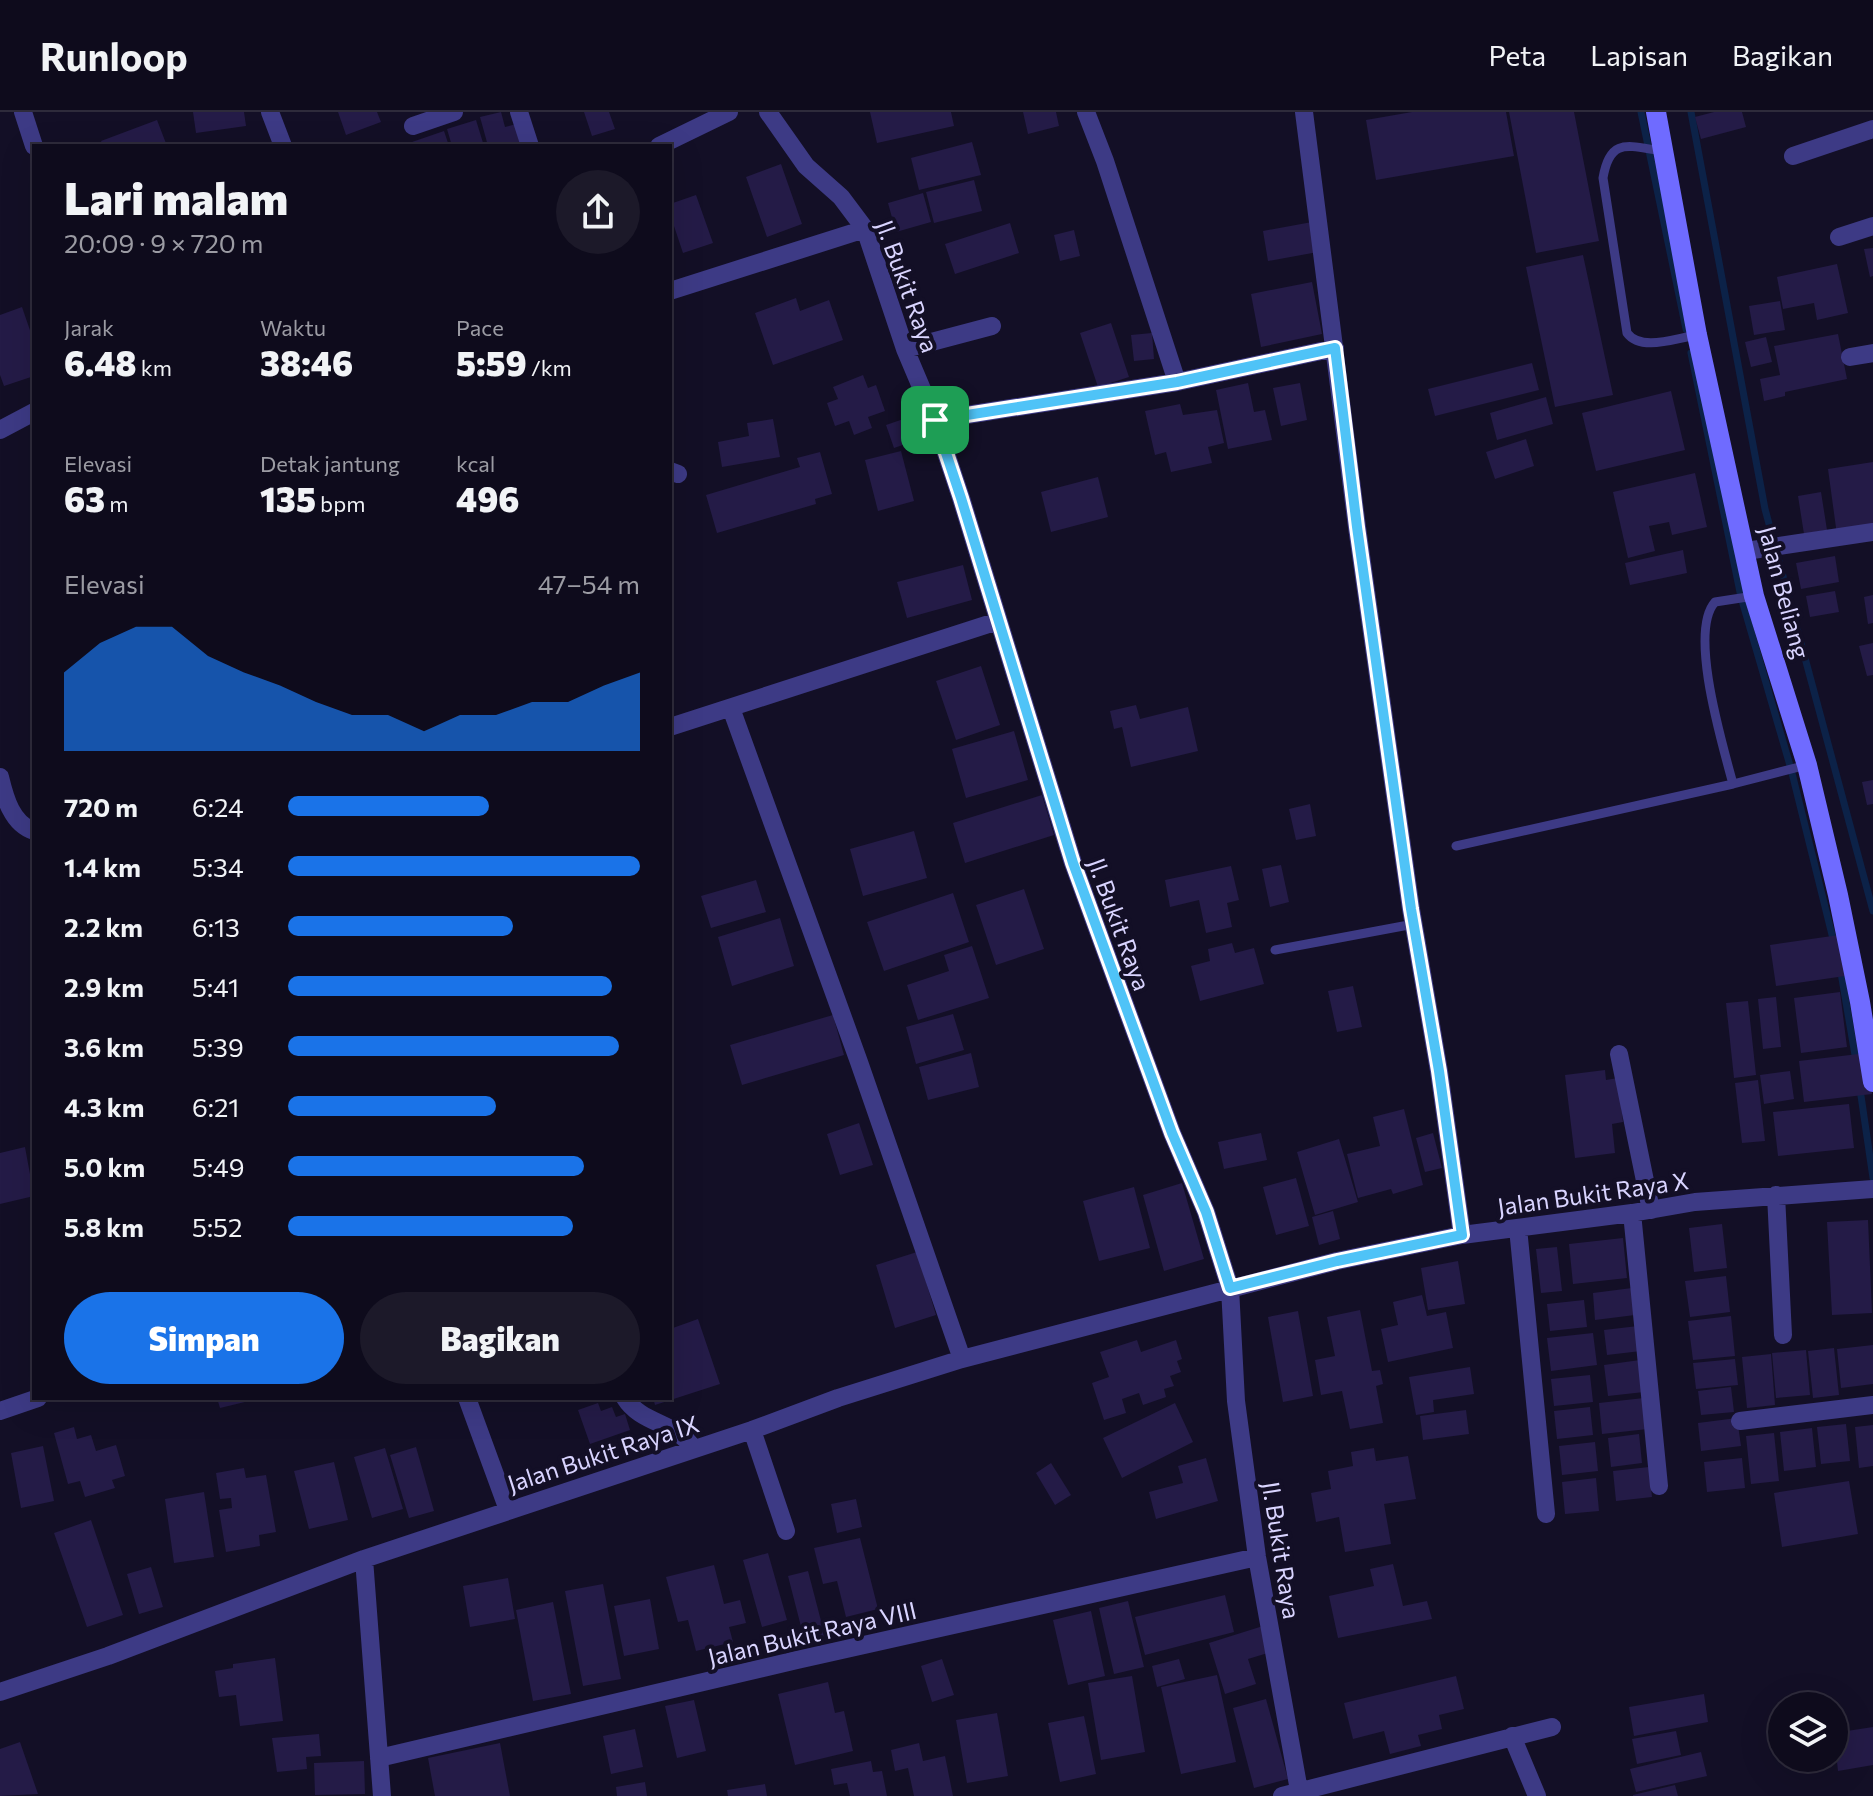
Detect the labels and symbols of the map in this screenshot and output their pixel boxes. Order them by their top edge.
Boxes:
street label: Jl. Bukit Raya [871,216,945,356]
pin [901,386,969,454]
street label: Jalan Beliang [1753,522,1817,662]
street label: Jl. Bukit Raya [1083,854,1157,994]
street label: Jalan Bukit Raya X [1495,1165,1691,1221]
street label: Jalan Bukit Raya IX [504,1408,702,1498]
street label: Jl. Bukit Raya [1257,1479,1307,1621]
street label: Jalan Bukit Raya VIII [705,1595,919,1671]

